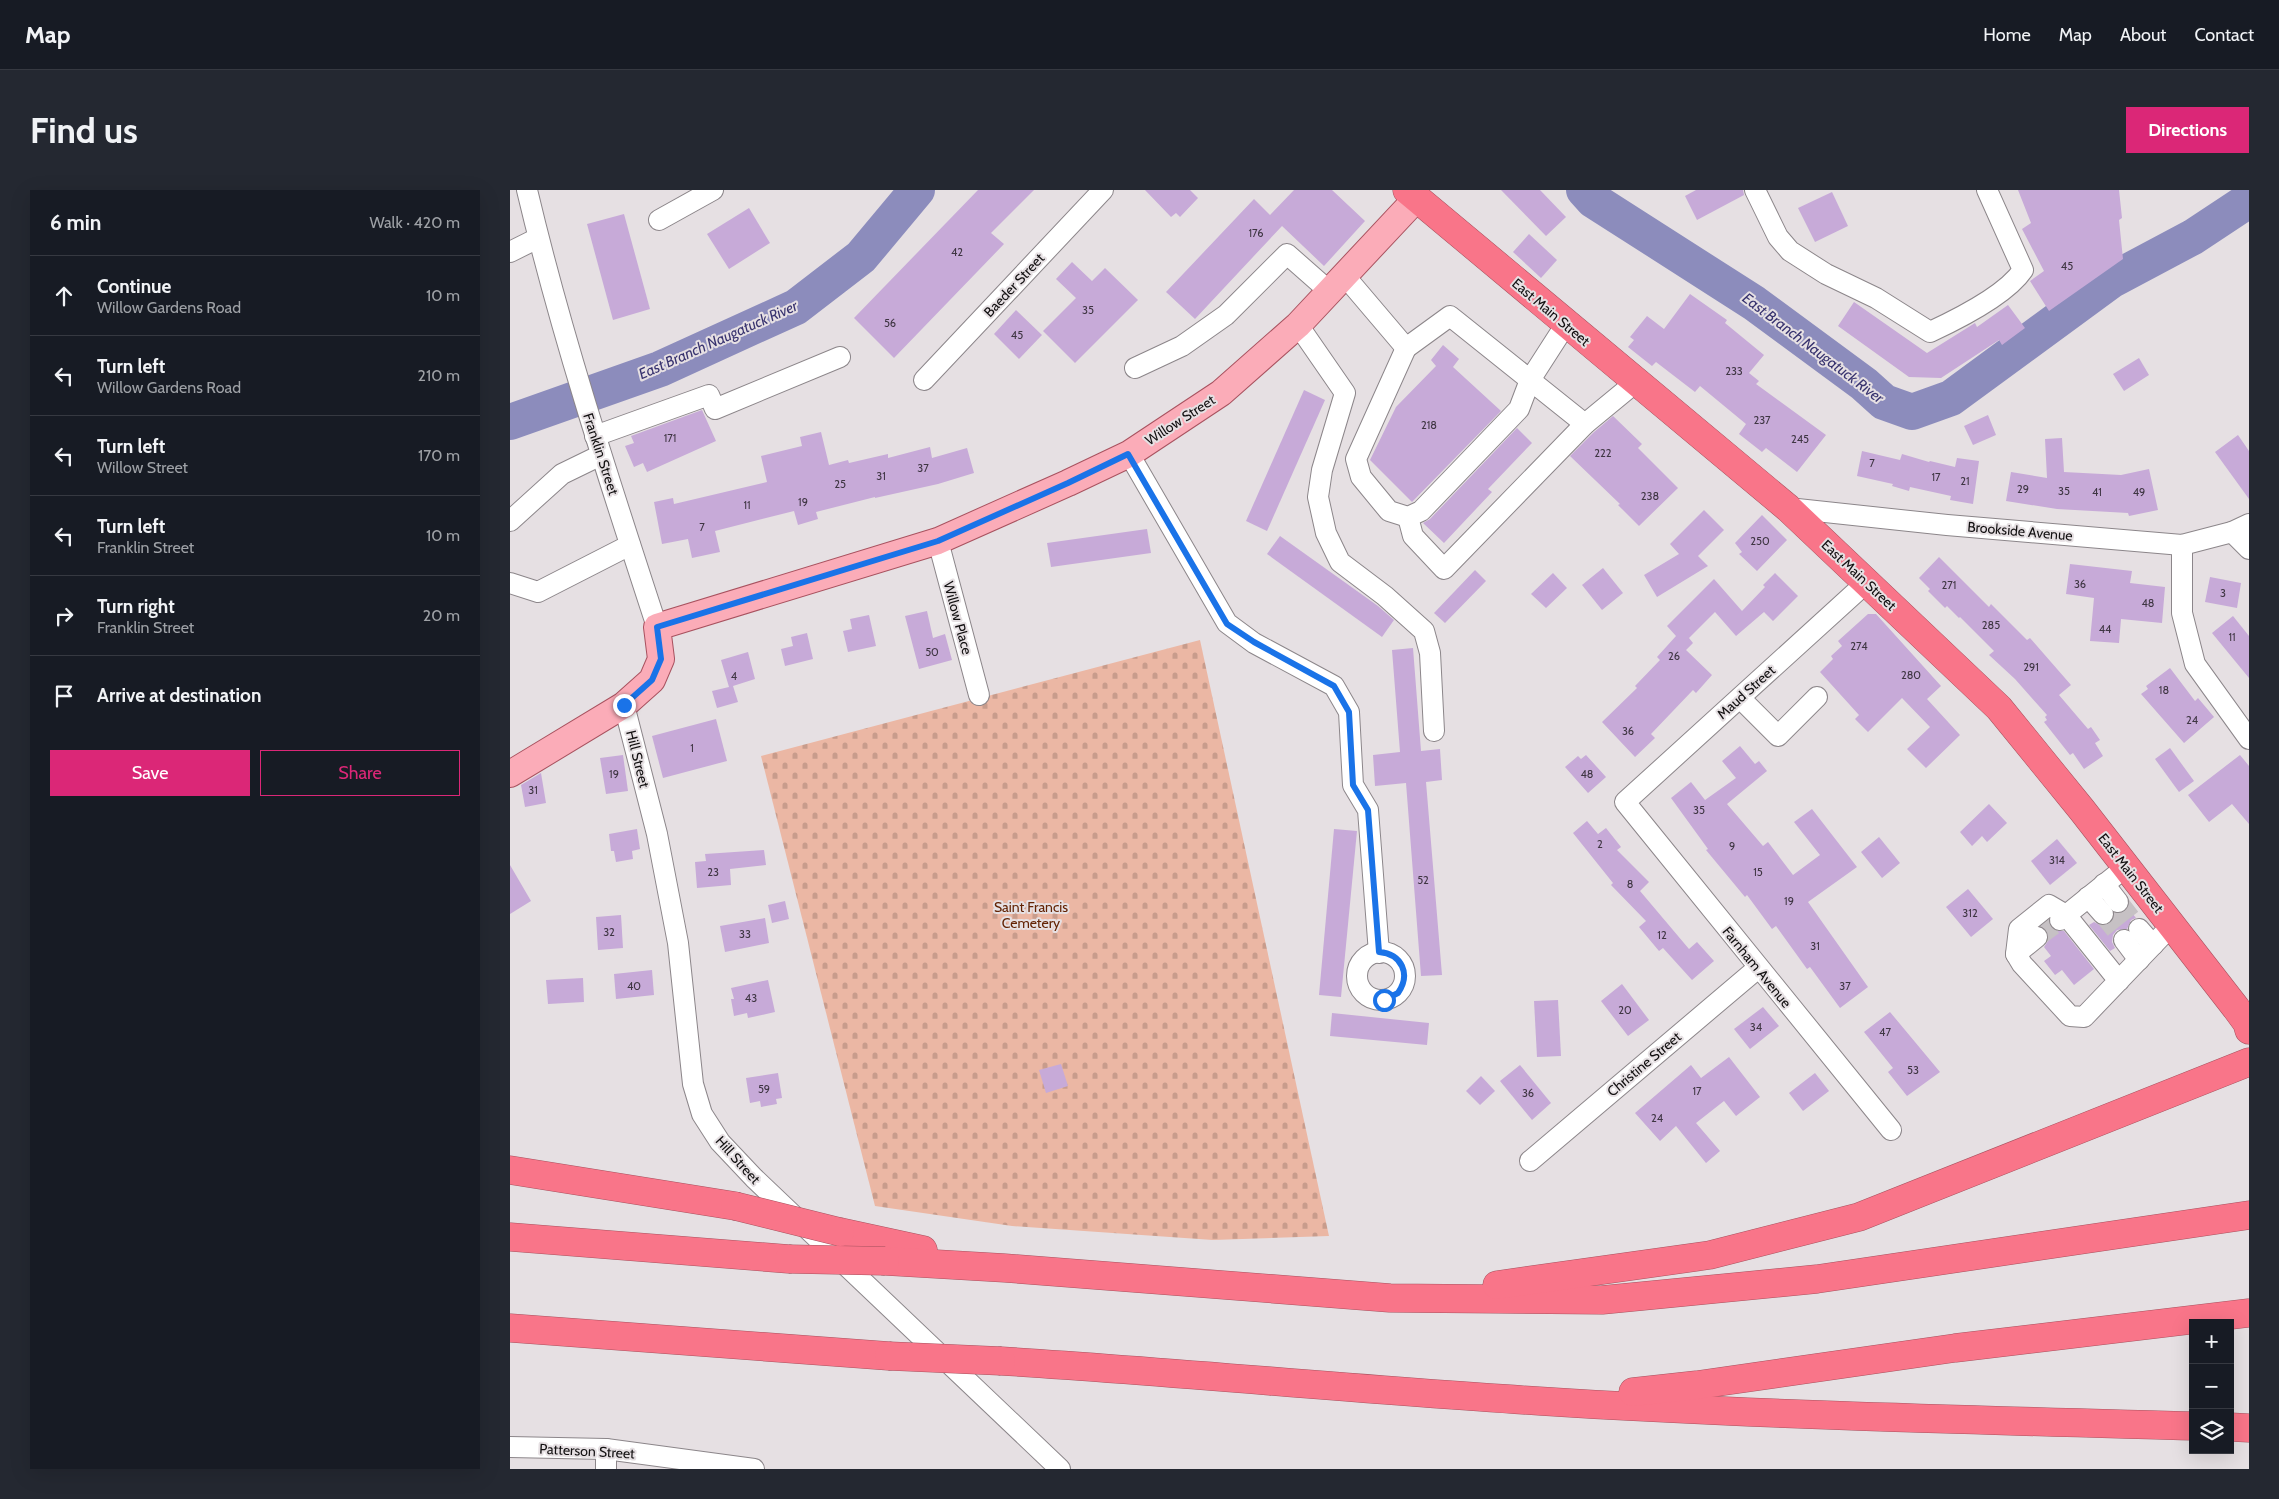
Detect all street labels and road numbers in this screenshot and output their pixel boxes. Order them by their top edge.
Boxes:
street label: Baeder Street [980,249,1048,321]
street label: East Main Street [1508,274,1594,350]
street label: Willow Street [1142,391,1219,449]
street label: Franklin Street [579,411,623,497]
street label: Brookside Avenue [1967,517,2073,545]
street label: East Main Street [1818,536,1900,615]
street label: Willow Place [940,579,976,657]
street label: Maud Street [1713,661,1779,723]
street label: Hill Street [622,728,654,790]
street label: East Main Street [2094,830,2168,917]
street label: Farnham Avenue [1719,923,1795,1011]
street label: Christine Street [1603,1028,1685,1100]
street label: Hill Street [712,1132,764,1188]
street label: Patterson Street [539,1440,636,1463]

